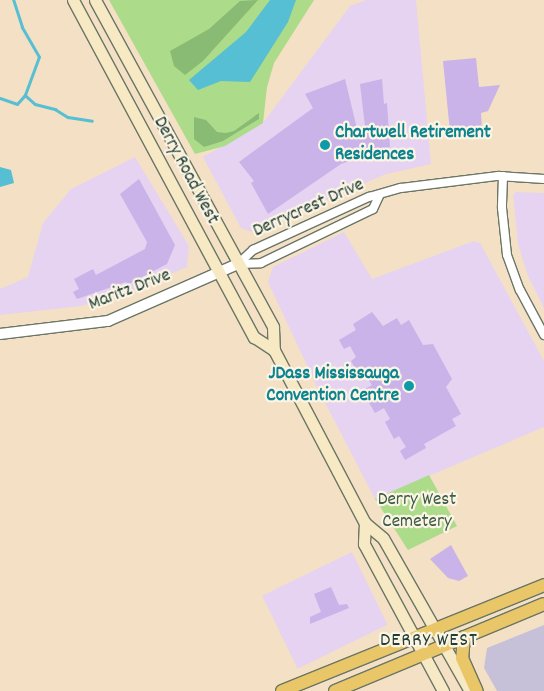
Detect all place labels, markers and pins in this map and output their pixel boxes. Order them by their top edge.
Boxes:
place label: Chartwell Retirement Residences [335,123,491,167]
marker: Chartwell Retirement Residences [319,139,331,151]
place label: JDass Mississauga Convention Centre [266,364,399,408]
marker: JDass Mississauga Convention Centre [403,380,415,392]

